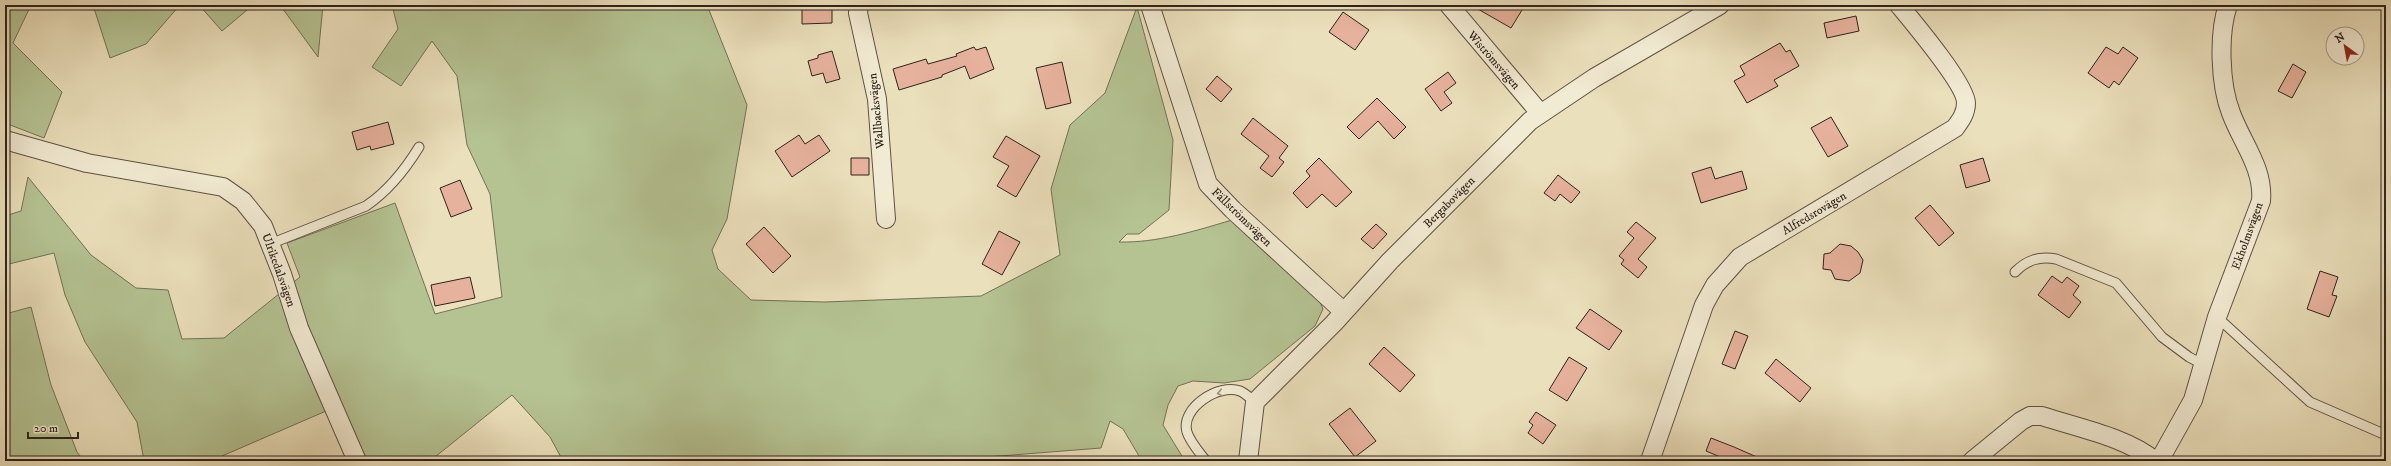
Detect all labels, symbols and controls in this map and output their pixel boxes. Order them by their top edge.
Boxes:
north arrow [2325,26,2365,66]
street label: Wiströmsvägen [1463,27,1524,93]
text: N [2333,30,2348,47]
street label: Wallbacksvägen [865,72,888,150]
street label: Bergabovägen [1420,173,1479,231]
street label: Fällströmsvägen [1208,185,1276,250]
street label: Alfredsrovägen [1779,188,1850,238]
street label: Ekholmsvägen [2228,200,2267,272]
street label: Ulrikedalsvägen [258,231,299,310]
one-way arrow [1217,388,1224,396]
scale bar [28,414,78,440]
text: 20 m [34,421,58,436]

